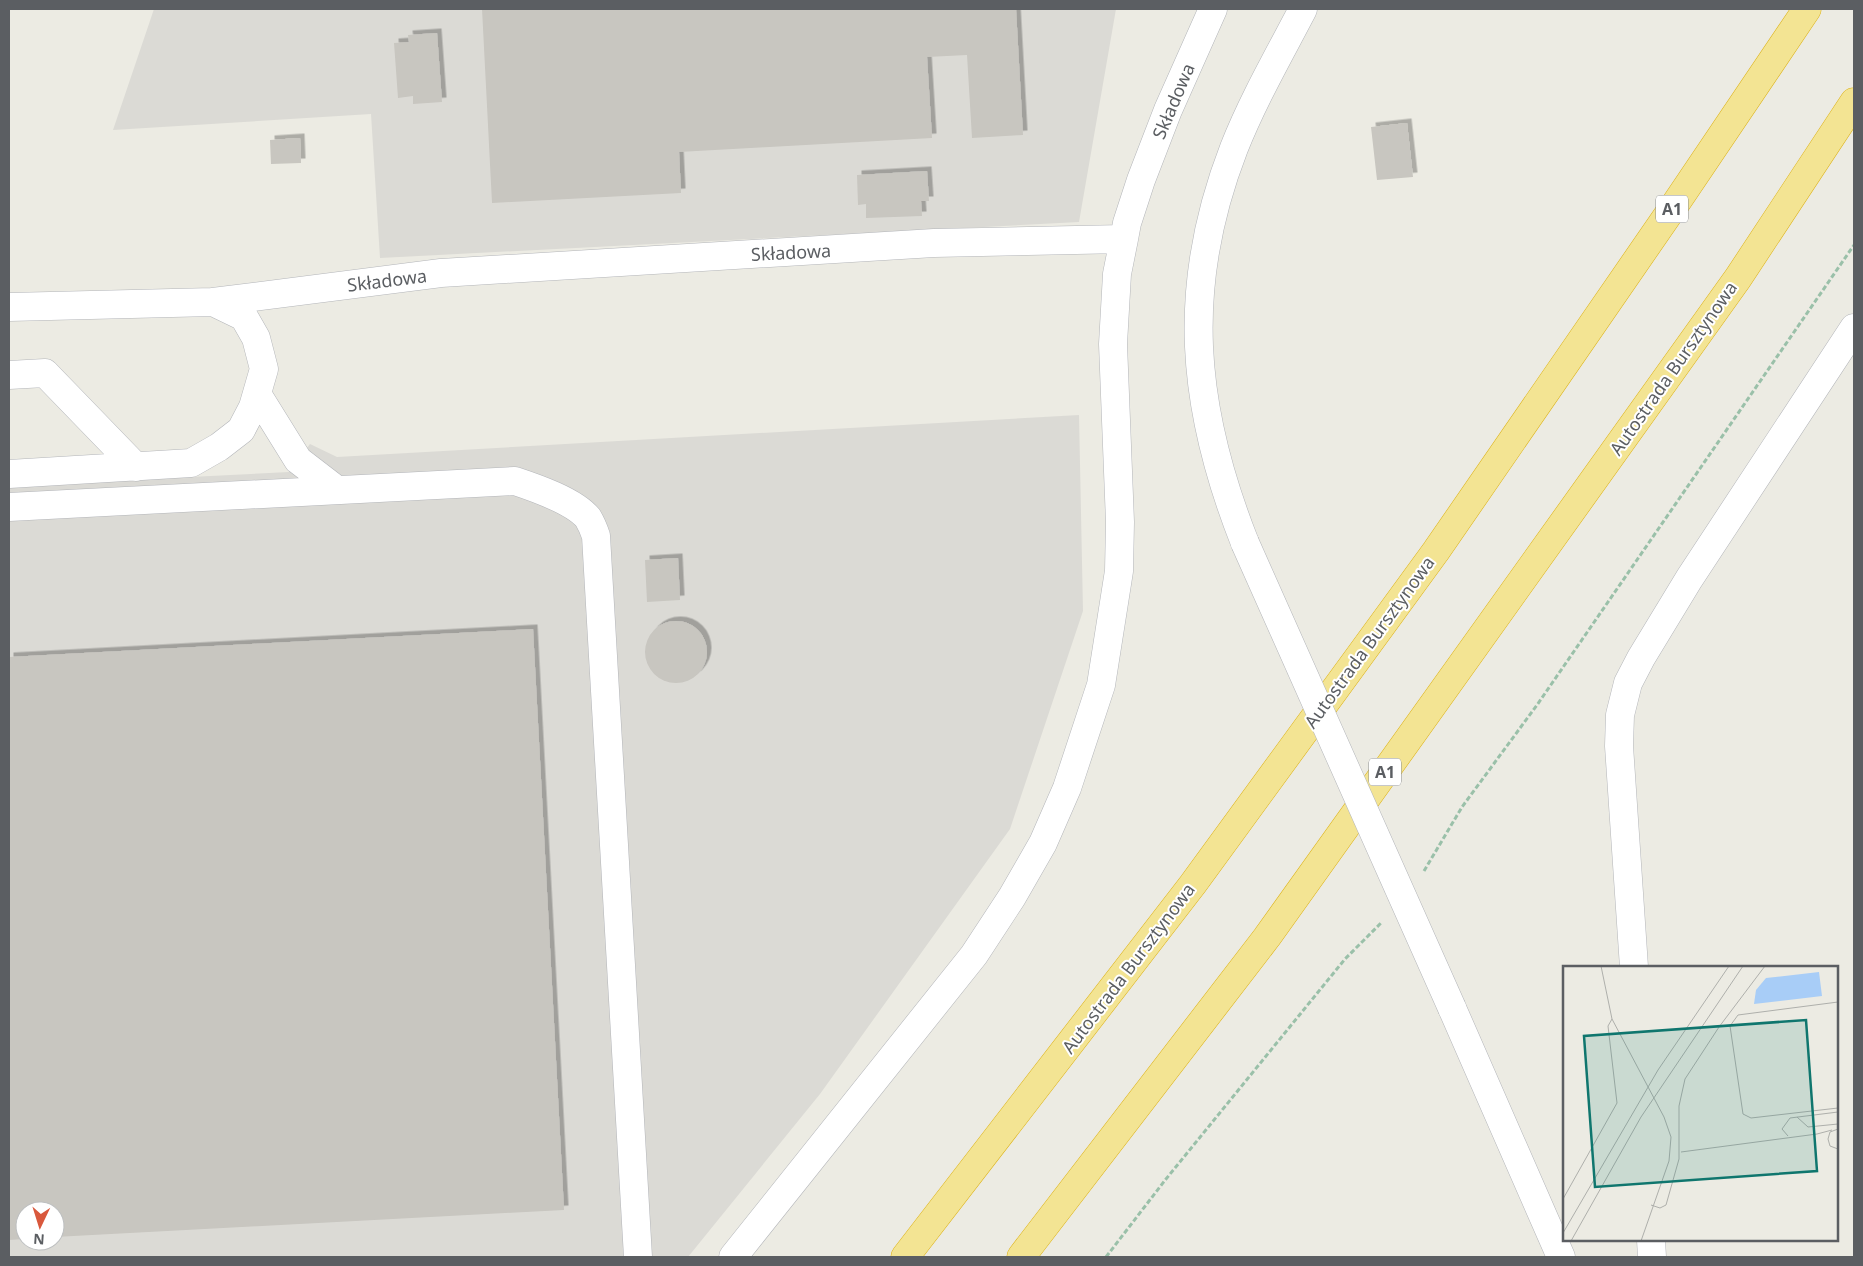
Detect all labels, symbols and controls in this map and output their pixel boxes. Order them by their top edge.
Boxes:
street label: Składowa [1146,59,1200,143]
road number: A1 [1656,195,1688,222]
street label: Składowa [750,238,832,266]
street label: Składowa [346,263,428,297]
street label: Autostrada Bursztynowa [1604,276,1742,460]
street label: Autostrada Bursztynowa [1298,551,1440,733]
road number: A1 [1369,759,1401,786]
street label: Autostrada Bursztynowa [1056,878,1200,1058]
inset map [1563,966,1838,1241]
north arrow [15,1201,65,1251]
text: N [33,1230,45,1249]

